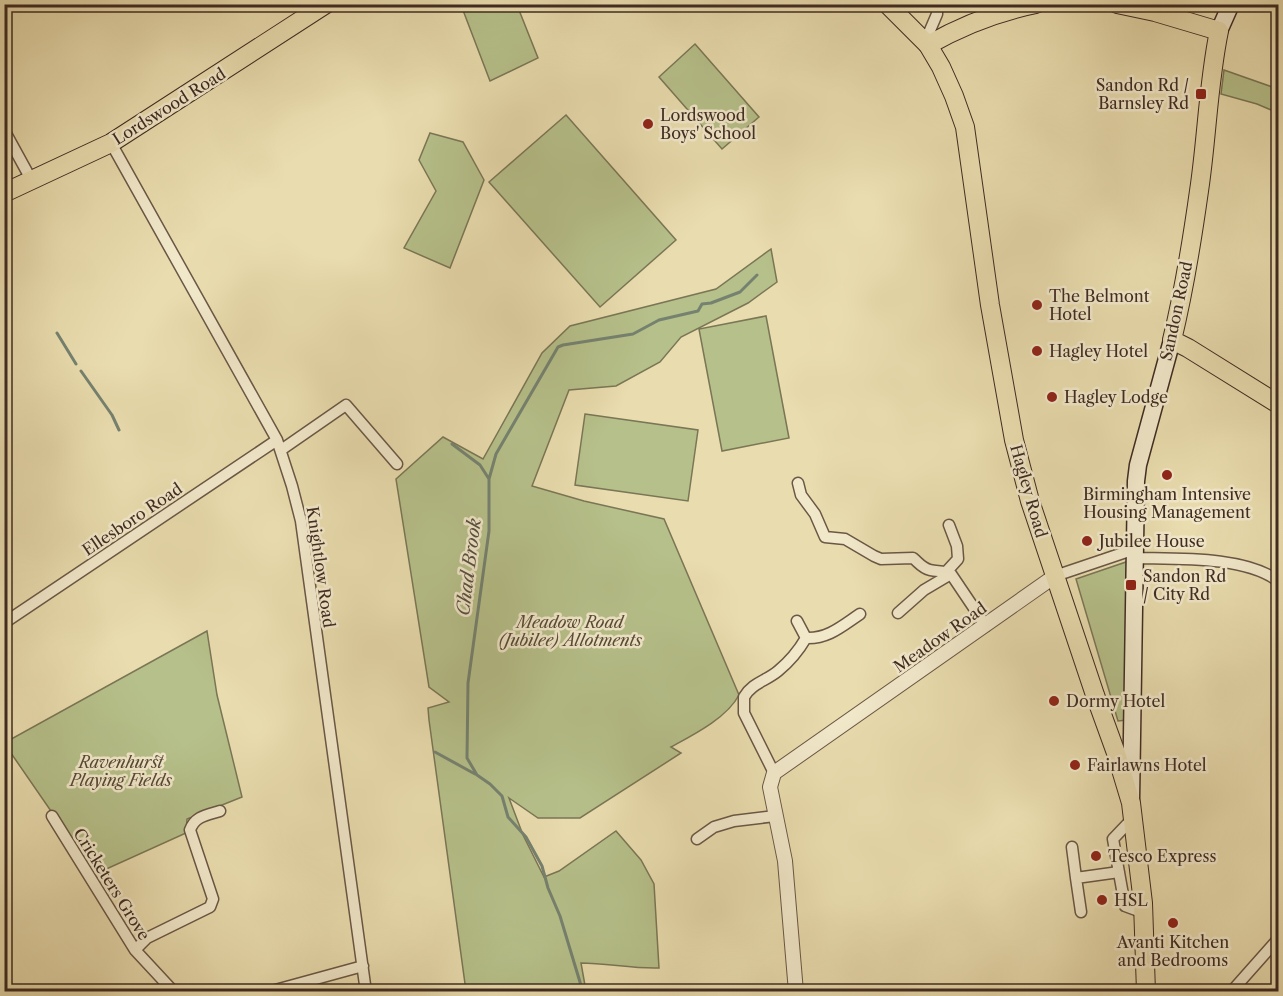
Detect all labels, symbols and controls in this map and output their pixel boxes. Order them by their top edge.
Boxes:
street label: Lordswood Road [109,63,229,149]
place label: Sandon Rd / Barnsley Rd [1096,75,1189,113]
marker: Sandon Rd / Barnsley Rd [1194,87,1208,101]
place label: Lordswood Boys' School [660,105,756,143]
marker: Lordswood Boys' School [641,117,655,131]
street label: Sandon Road [1156,259,1196,363]
place label: The Belmont Hotel [1049,286,1150,324]
marker: The Belmont Hotel [1030,298,1044,312]
place label: Hagley Hotel [1049,341,1148,361]
marker: Hagley Hotel [1030,344,1044,358]
place label: Hagley Lodge [1064,387,1168,407]
marker: Hagley Lodge [1045,390,1059,404]
street label: Hagley Road [1006,442,1052,540]
marker: Birmingham Intensive Housing Management [1160,468,1174,482]
street label: Ellesboro Road [78,478,186,560]
place label: Birmingham Intensive Housing Management [1083,484,1251,522]
street label: Knightlow Road [303,505,339,629]
water label: Chad Brook [452,516,486,617]
place label: Jubilee House [1096,531,1205,551]
marker: Jubilee House [1080,534,1094,548]
place label: Sandon Rd / City Rd [1143,566,1226,604]
marker: Sandon Rd / City Rd [1124,578,1138,592]
street label: Meadow Road [890,597,991,676]
park label: Meadow Road (Jubilee) Allotments [498,612,642,650]
place label: Dormy Hotel [1066,691,1165,711]
marker: Dormy Hotel [1047,694,1061,708]
park label: Ravenhurst Playing Fields [68,752,172,790]
place label: Fairlawns Hotel [1087,755,1207,775]
marker: Fairlawns Hotel [1068,758,1082,772]
street label: Cricketers Grove [69,824,155,944]
place label: Tesco Express [1108,846,1217,866]
marker: Tesco Express [1089,849,1103,863]
place label: HSL [1114,890,1148,910]
marker: HSL [1095,893,1109,907]
marker: Avanti Kitchen and Bedrooms [1166,916,1180,930]
place label: Avanti Kitchen and Bedrooms [1116,932,1229,970]

